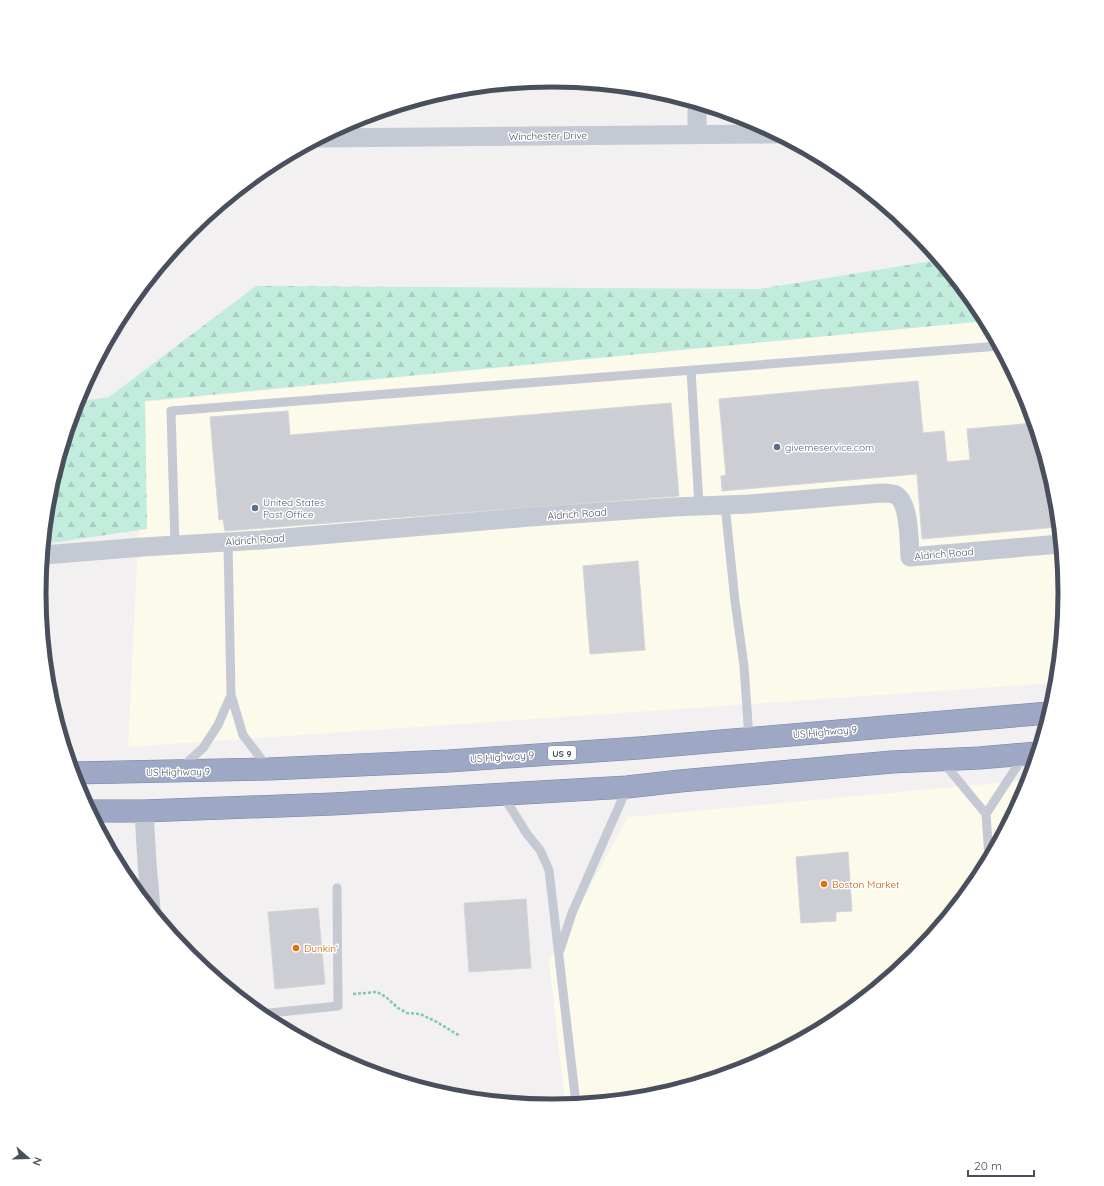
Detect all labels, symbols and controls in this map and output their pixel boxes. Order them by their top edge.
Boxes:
street label: Winchester Drive [509,129,588,143]
place label: givemeservice.com [785,441,874,454]
marker: givemeservice.com [772,442,782,452]
place label: United States Post Office [263,496,325,521]
marker: United States Post Office [250,503,260,513]
street label: Aldrich Road [547,505,607,523]
street label: Aldrich Road [225,531,285,549]
street label: Aldrich Road [914,545,974,563]
street label: US Highway 9 [792,723,858,741]
road number: US 9 [548,746,576,760]
street label: US Highway 9 [469,748,535,766]
street label: US Highway 9 [146,765,211,779]
place label: Boston Market [832,878,900,891]
marker: Boston Market [819,879,829,889]
place label: Dunkin' [304,942,338,955]
marker: Dunkin' [291,943,301,953]
north arrow [8,1138,48,1178]
scale bar [968,1152,1034,1178]
text: N [29,1155,45,1168]
text: 20 m [974,1158,1002,1173]

